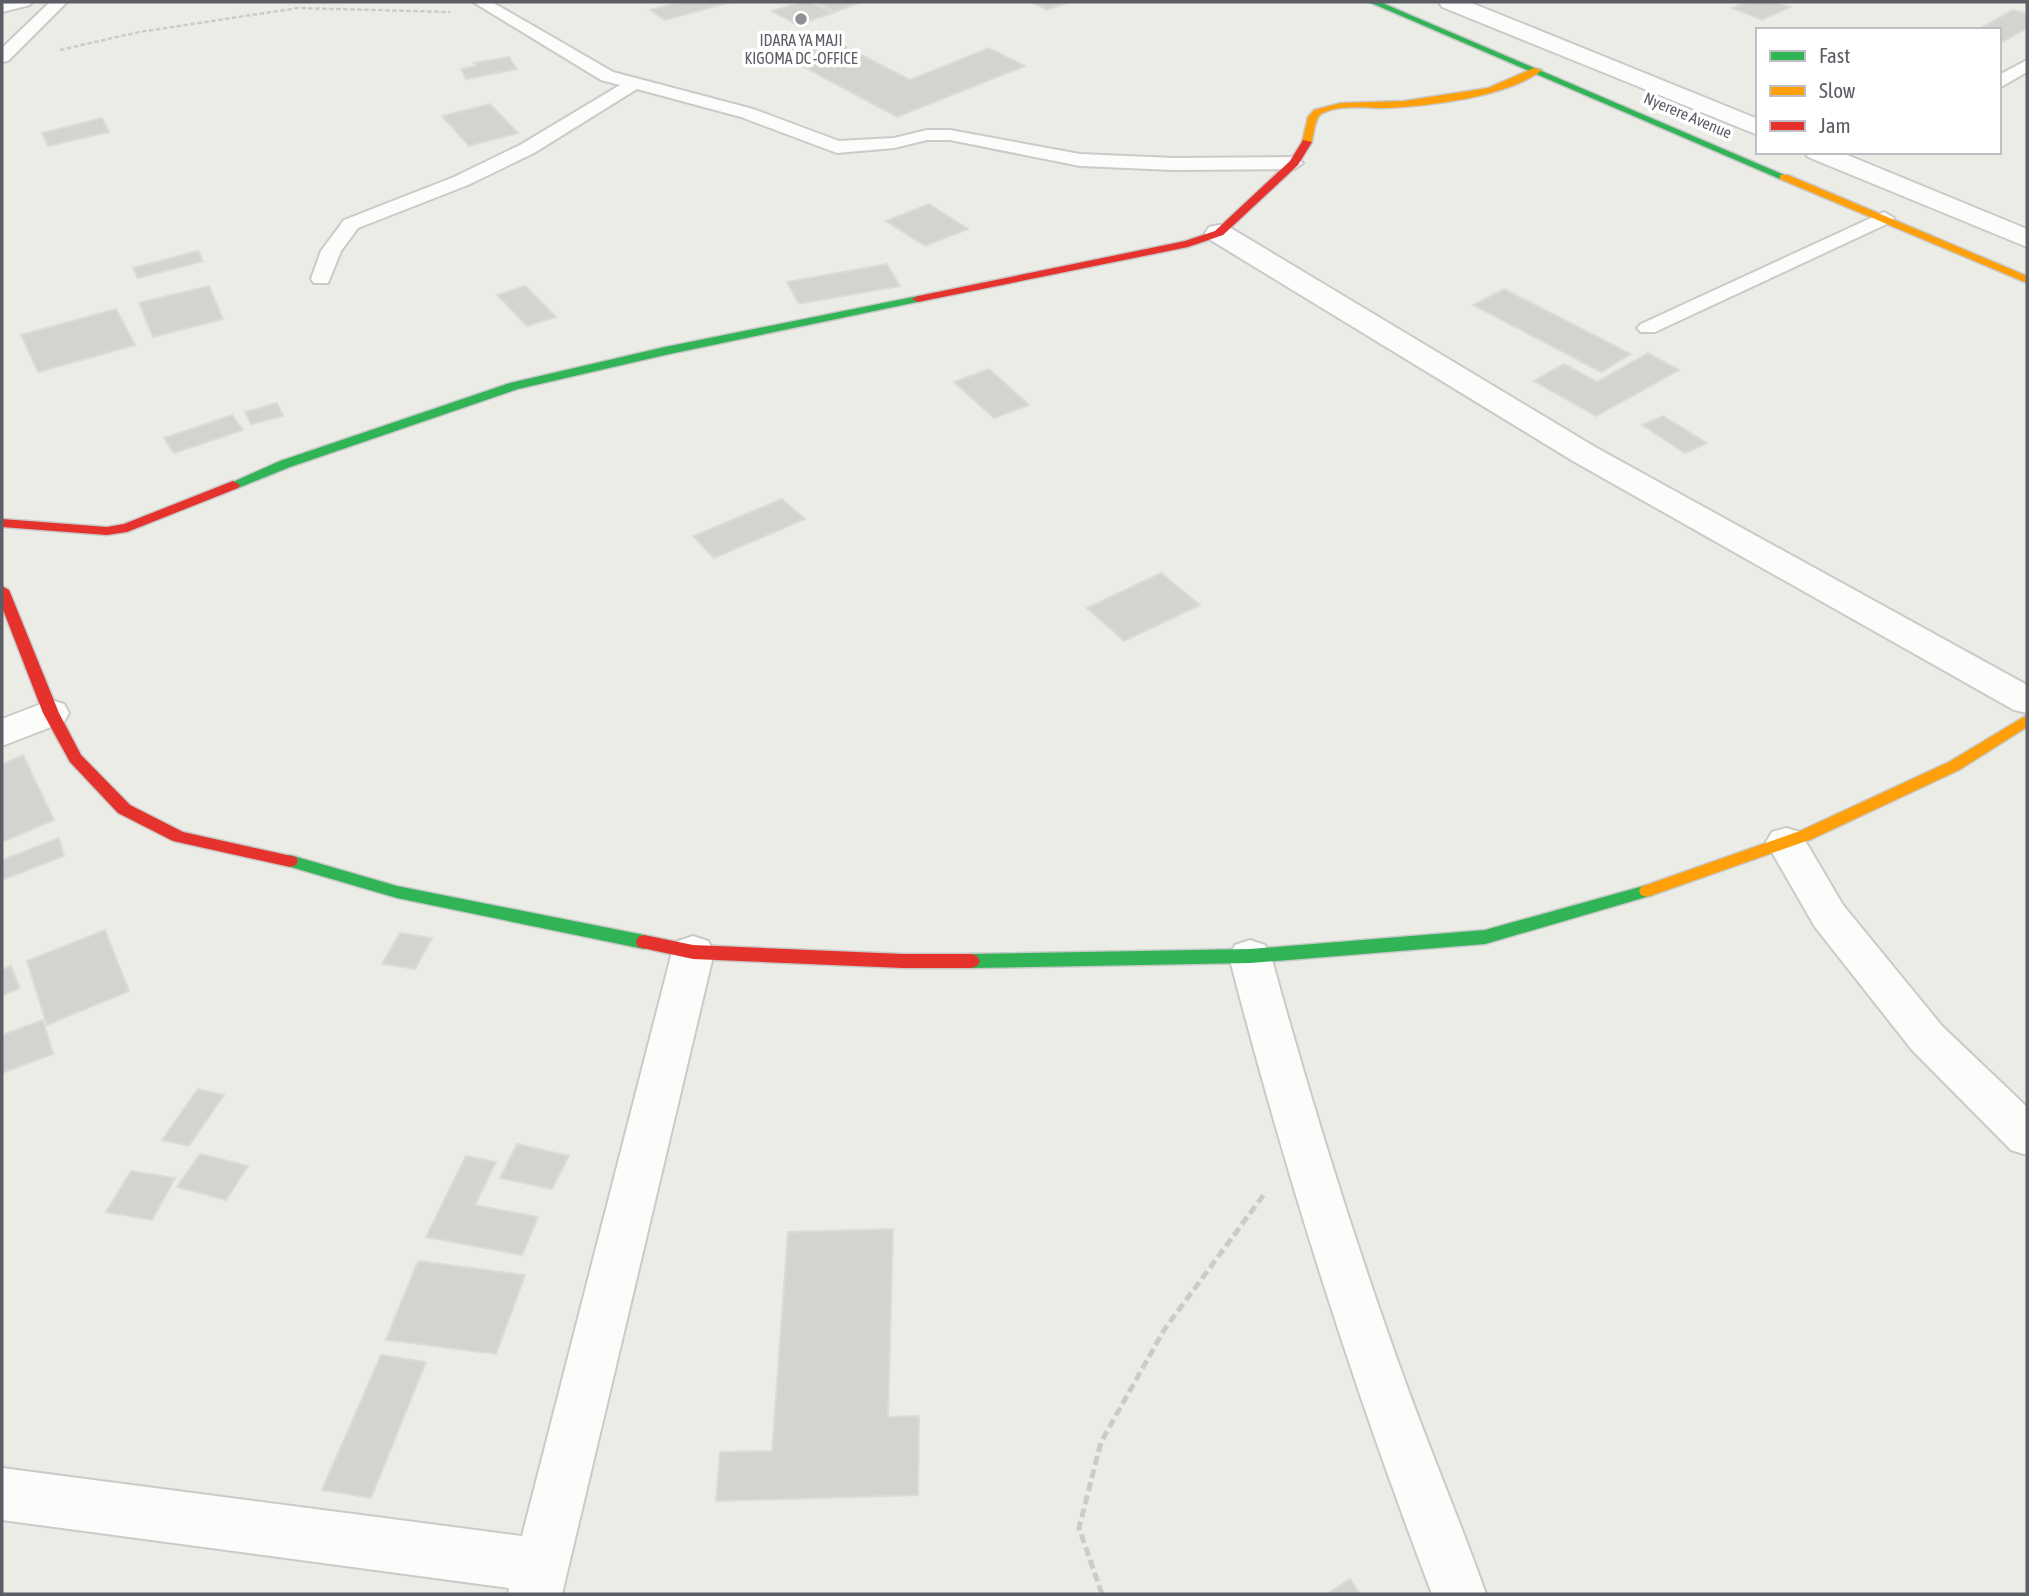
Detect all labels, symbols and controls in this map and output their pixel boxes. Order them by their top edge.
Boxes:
marker: IDARA YA MAJI KIGOMA DC -OFFICE [793,11,809,27]
legend [1756,28,2001,154]
place label: IDARA YA MAJI KIGOMA DC -OFFICE [744,31,858,67]
text: Fast [1819,43,1850,67]
text: Slow [1819,78,1856,102]
street label: Nyerere Avenue [1641,88,1735,142]
text: Jam [1819,113,1851,137]

